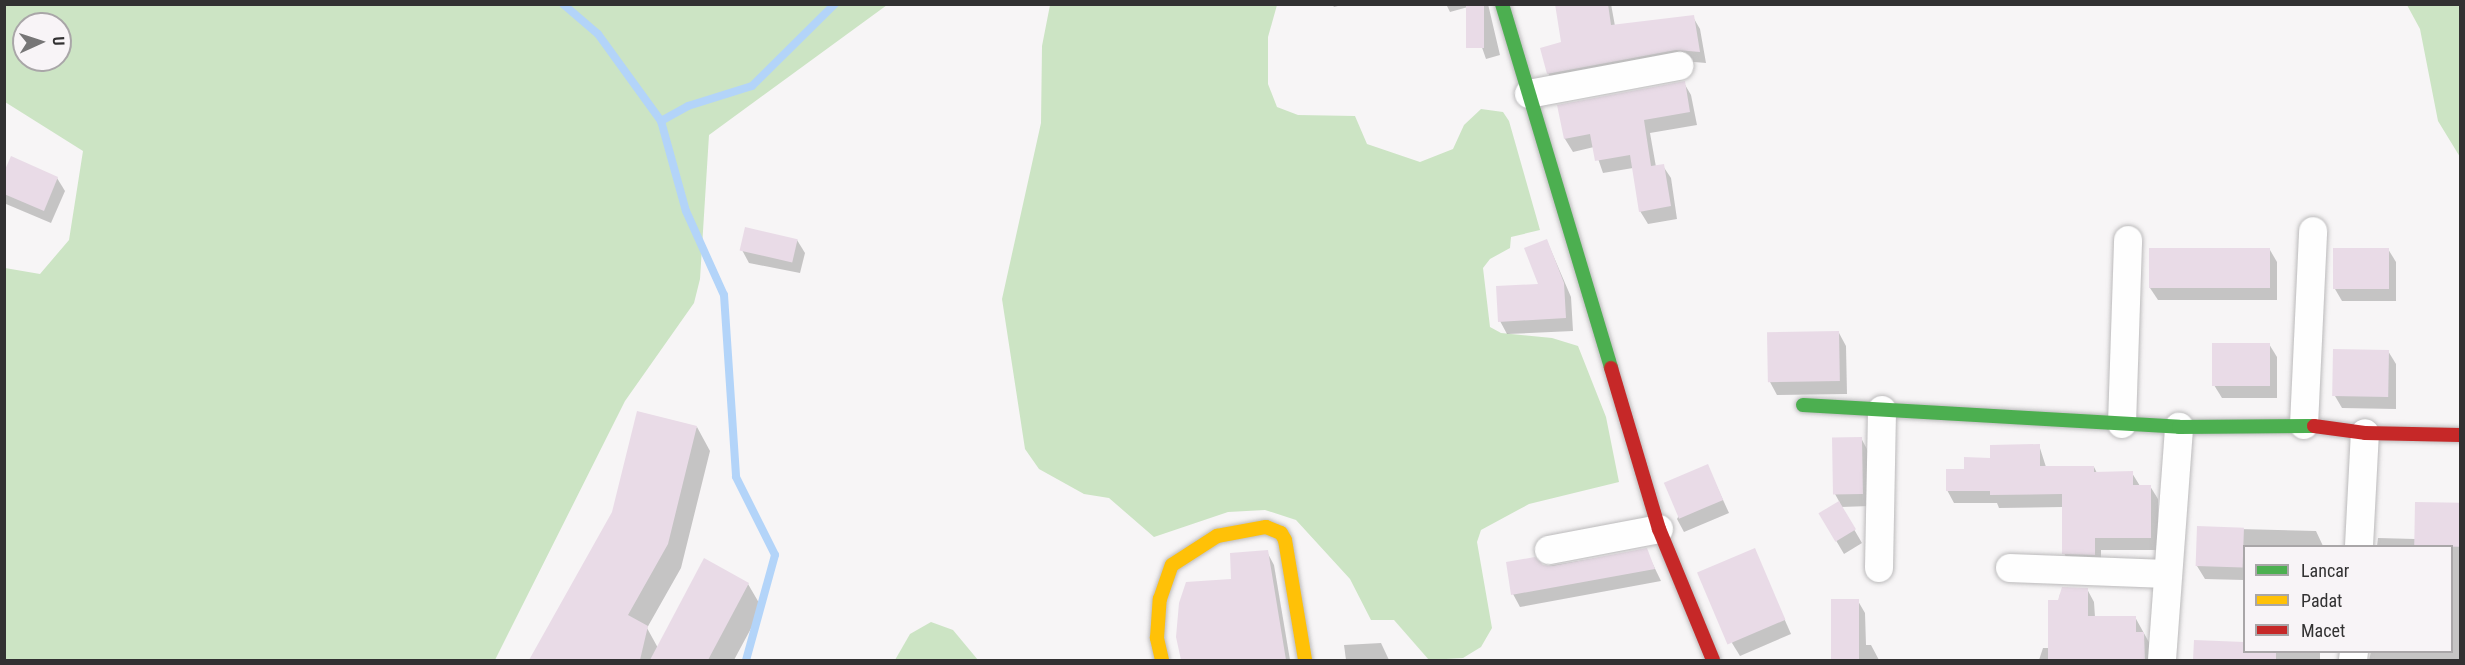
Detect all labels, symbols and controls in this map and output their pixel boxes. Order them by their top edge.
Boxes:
north arrow [12,12,72,72]
text: U [49,36,68,46]
legend [2243,545,2453,653]
text: Lancar [2301,560,2349,581]
text: Padat [2301,590,2342,611]
text: Macet [2301,620,2345,641]

